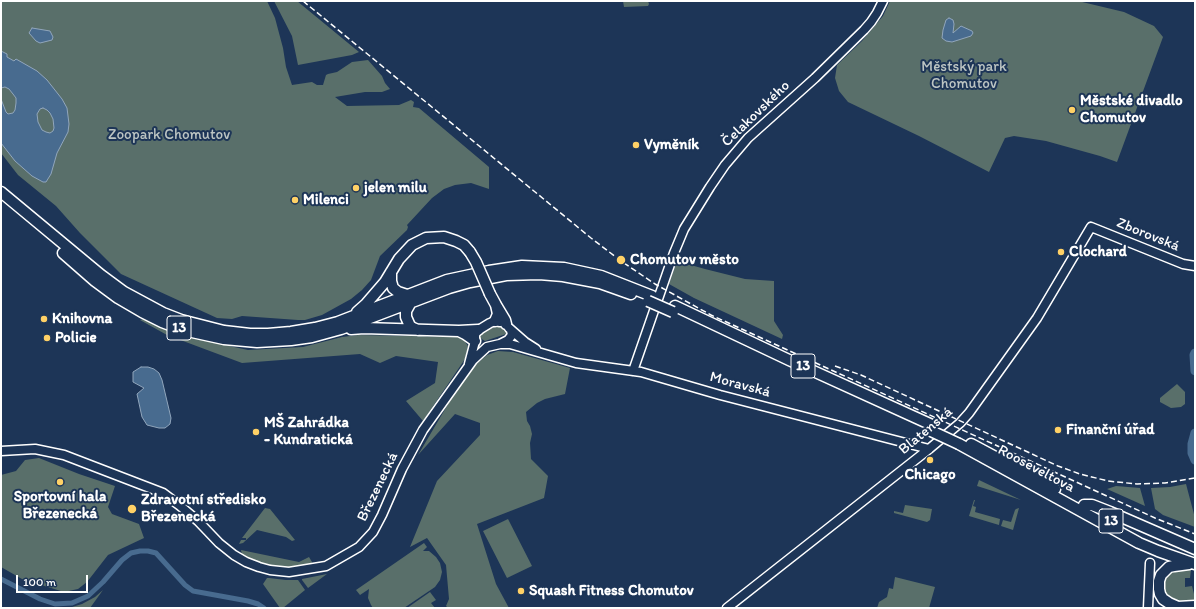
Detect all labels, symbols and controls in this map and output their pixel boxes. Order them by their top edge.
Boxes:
park label: Městský park Chomutov [921,58,1007,93]
street label: Čelakovského [718,77,794,151]
place label: Městské divadlo Chomutov [1080,92,1183,127]
marker: Městské divadlo Chomutov [1067,105,1077,115]
park label: Zoopark Chomutov [108,126,230,144]
place label: Vyměník [644,136,699,154]
marker: Vyměník [631,140,641,150]
place label: jelen milu [364,179,427,197]
marker: jelen milu [351,183,361,193]
place label: Milenci [303,191,349,209]
marker: Milenci [290,195,300,205]
street label: Zborovská [1114,214,1182,256]
place label: Clochard [1069,243,1127,261]
marker: Clochard [1056,247,1066,257]
place label: Chomutov město [630,251,739,269]
marker: Chomutov město [615,254,627,266]
place label: Knihovna [52,310,112,328]
marker: Knihovna [39,314,49,324]
road number: 13 [167,316,191,340]
place label: Policie [55,329,97,347]
marker: Policie [42,333,52,343]
road number: 13 [791,354,815,378]
street label: Moravská [708,368,772,402]
street label: Blatenská [895,403,957,459]
place label: MŠ Zahrádka - Kundratická [264,414,353,449]
place label: Finanční úřad [1066,421,1154,439]
marker: Finanční úřad [1053,425,1063,435]
marker: MŠ Zahrádka - Kundratická [251,427,261,437]
street label: Rooseveltova [994,441,1078,497]
street label: Březenecká [354,450,402,524]
marker: Chicago [925,455,935,465]
place label: Chicago [904,466,956,484]
marker: Sportovní hala Březenecká [55,477,65,487]
place label: Sportovní hala Březenecká [14,488,106,523]
place label: Zdravotní středisko Březenecká [141,491,266,526]
marker: Zdravotní středisko Březenecká [126,503,138,515]
road number: 13 [1099,509,1123,533]
scale bar [18,567,90,593]
text: 100 m [23,575,56,589]
place label: Squash Fitness Chomutov [529,582,694,600]
marker: Squash Fitness Chomutov [516,586,526,596]

